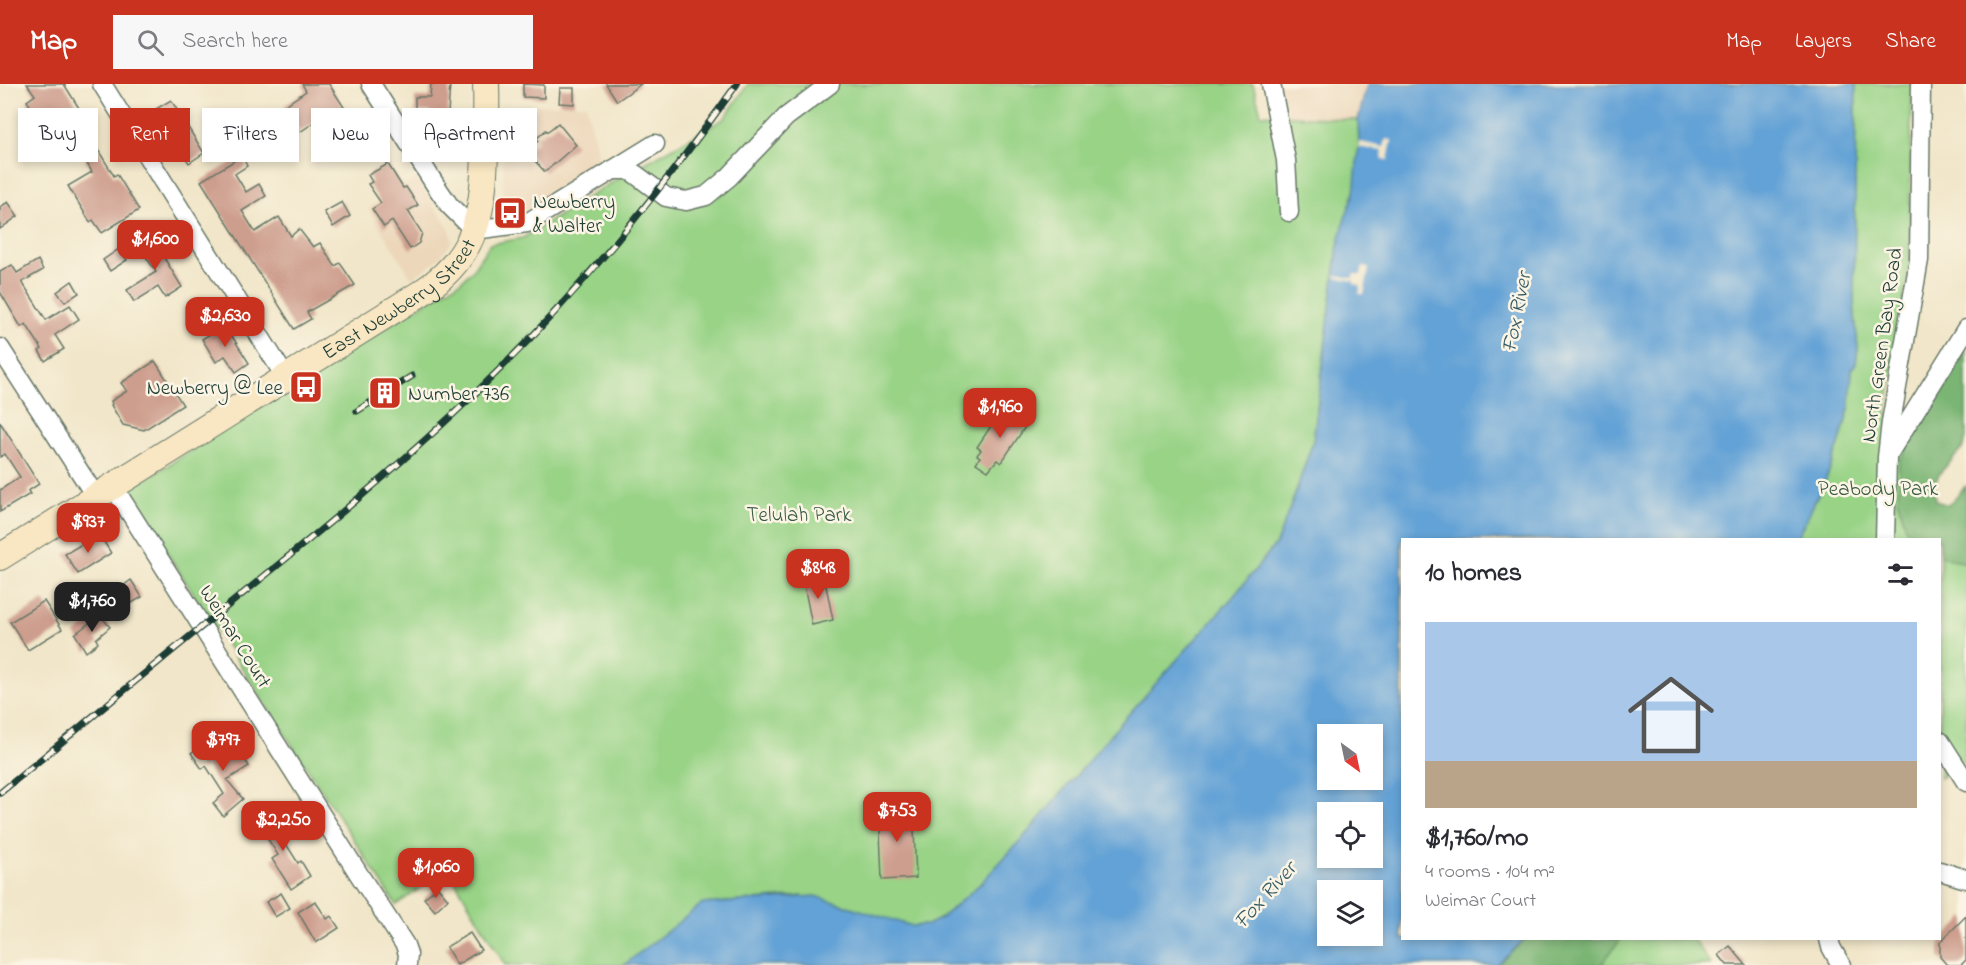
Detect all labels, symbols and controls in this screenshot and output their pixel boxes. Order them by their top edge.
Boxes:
search box [113,15,533,69]
text: Map [30,22,77,63]
icon: search [134,26,167,59]
text: Search here [182,26,288,58]
text: Map [1726,27,1762,57]
text: Layers [1795,27,1852,57]
text: Share [1885,27,1936,57]
chip: Buy [18,108,98,162]
chip: Rent [110,108,190,162]
chip: Filters [202,108,299,162]
chip: New [311,108,390,162]
chip: Apartment [402,108,537,162]
place label: Newberry & Walter [533,188,615,242]
bus stop icon: Newberry & Walter [492,195,528,231]
pin: $1,600 [106,220,204,271]
text: $1,600 [131,225,179,254]
street label: East Newberry Street [317,234,485,368]
street label: North Green Bay Road [1854,246,1913,445]
water label: Fox River [1495,267,1542,355]
pin: $2,630 [176,297,274,348]
text: $2,630 [199,302,251,331]
bus stop icon: Newberry @ Lee [288,369,324,405]
place label: Newberry @ Lee [147,374,284,406]
building icon: Number 736 [367,375,403,411]
place label: Number 736 [408,380,509,410]
pin: $1,960 [951,388,1049,439]
text: $1,960 [977,393,1023,422]
park label: Peabody Park [1818,475,1939,507]
park label: Telulah Park [747,501,852,531]
pin: $937 [52,503,124,554]
text: $937 [71,508,105,537]
pin: $848 [782,549,854,600]
text: $848 [800,554,836,583]
text: 10 homes [1425,555,1522,593]
icon: filters [1884,558,1917,591]
street label: Weimar Court [191,580,278,695]
pin: $1,760 [43,582,141,633]
text: $1,760 [68,587,116,616]
icon: home [1617,661,1725,769]
pin: $797 [187,721,259,772]
north arrow [1317,724,1383,790]
map controls [1317,724,1383,946]
text: $797 [206,726,240,755]
pin: $753 [861,792,933,843]
text: $753 [877,797,917,826]
pin: $2,250 [234,801,332,852]
button: locate [1317,802,1383,868]
text: $2,250 [255,806,311,835]
text: $1,760/mo [1425,820,1529,858]
pin: $1,060 [387,848,485,899]
text: $1,060 [412,853,460,882]
water label: Fox River [1227,853,1307,937]
text: 4 rooms · 104 m² [1425,858,1555,887]
button: layers [1317,880,1383,946]
text: Weimar Court [1425,887,1536,916]

